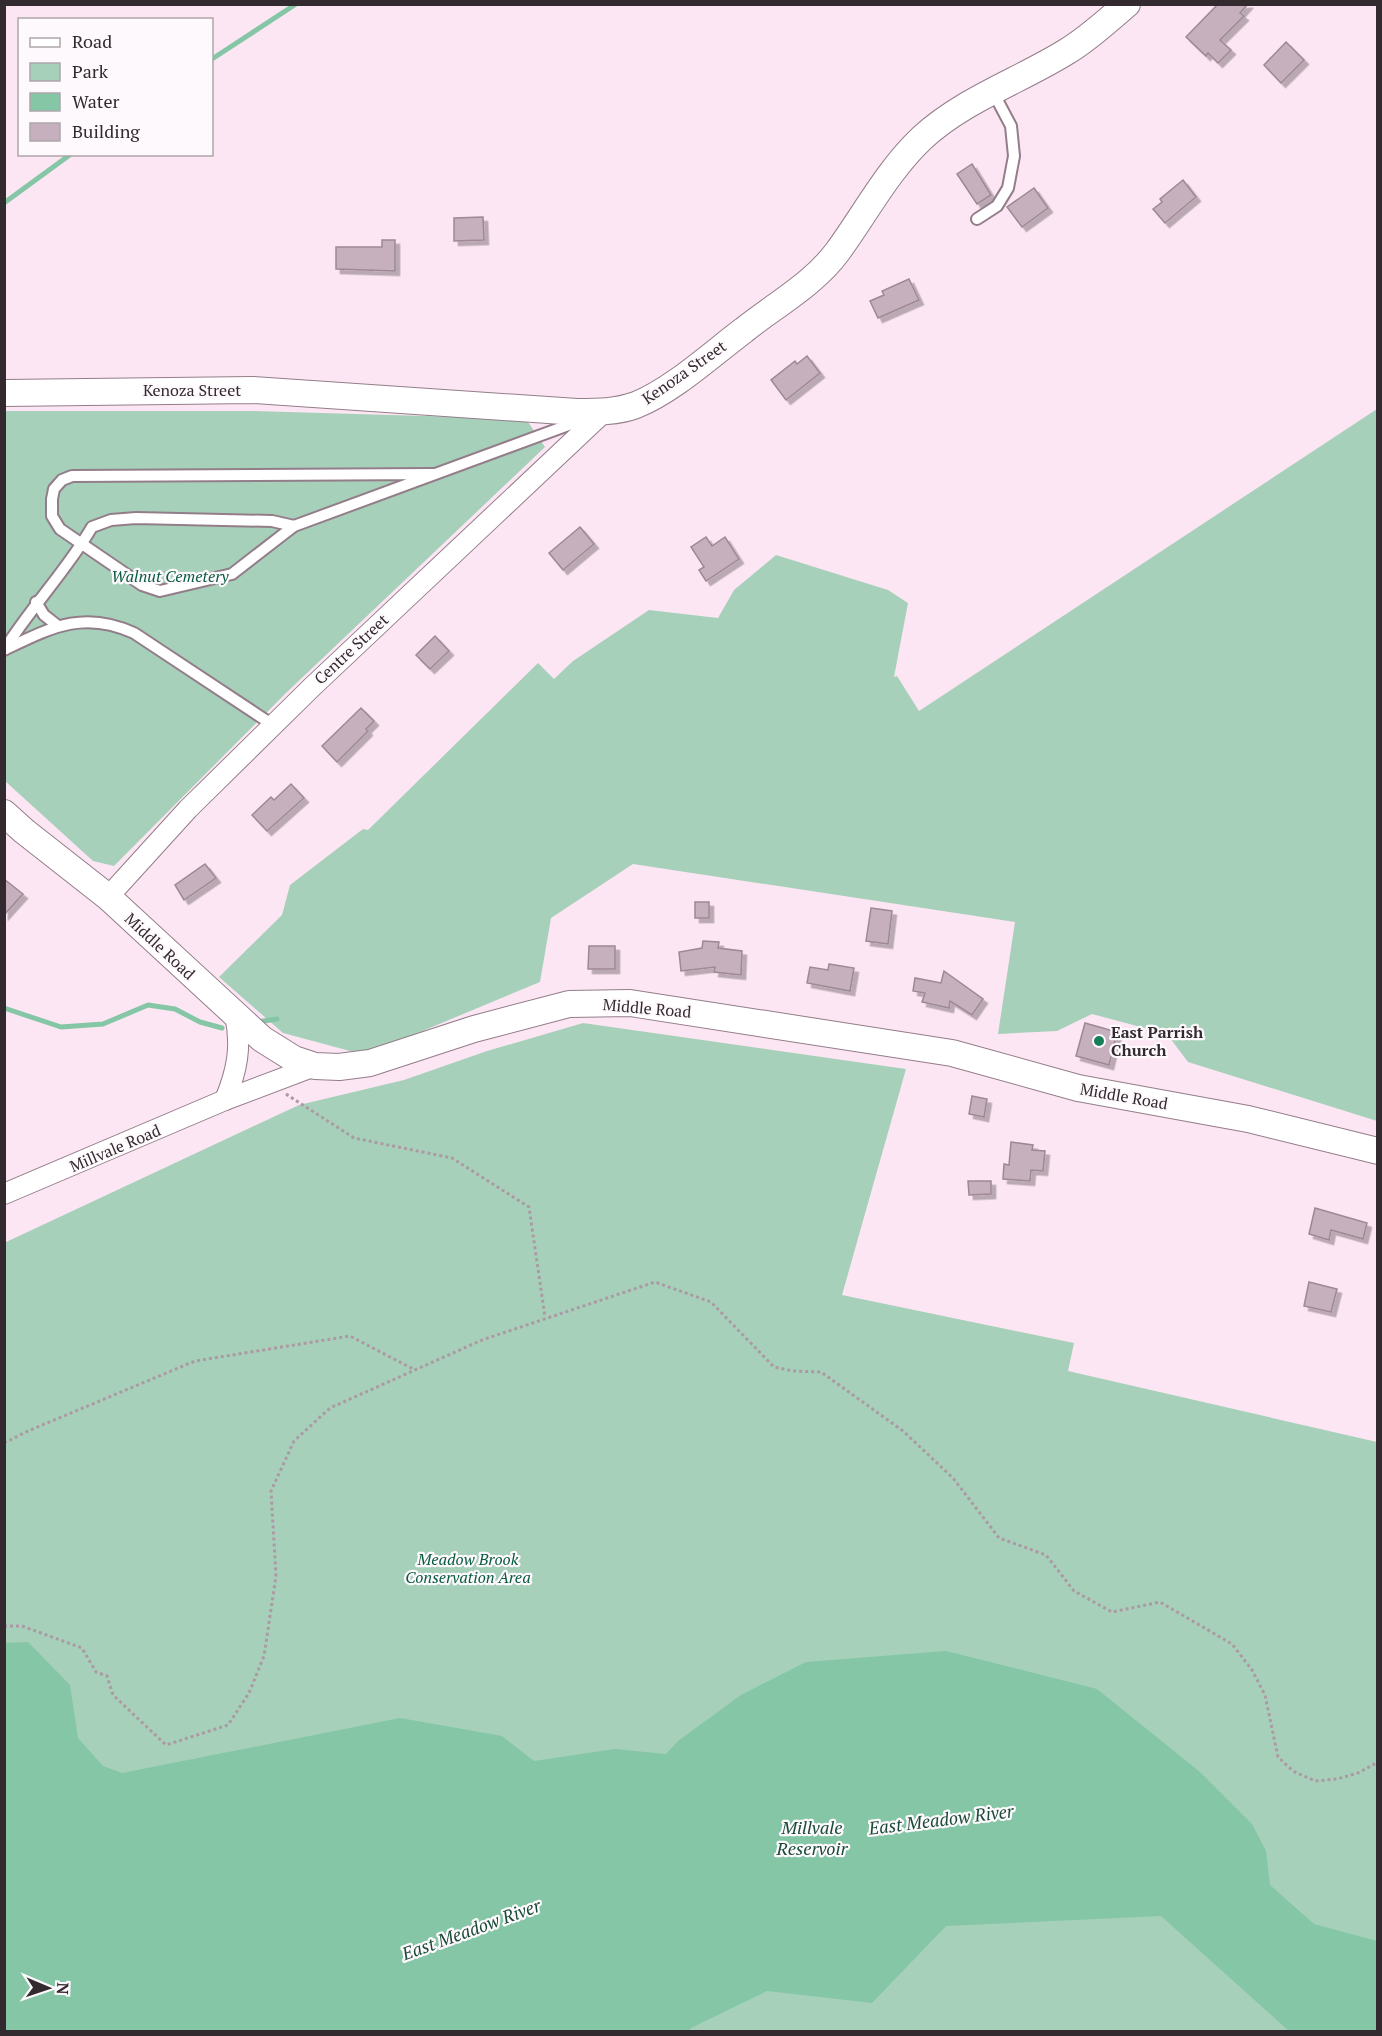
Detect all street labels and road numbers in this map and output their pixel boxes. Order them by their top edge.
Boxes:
street label: Kenoza Street [637,335,731,409]
street label: Kenoza Street [143,379,241,401]
street label: Centre Street [309,609,393,689]
street label: Middle Road [120,908,200,984]
street label: Middle Road [602,993,692,1023]
street label: Middle Road [1078,1077,1170,1115]
street label: Millvale Road [66,1119,164,1177]

